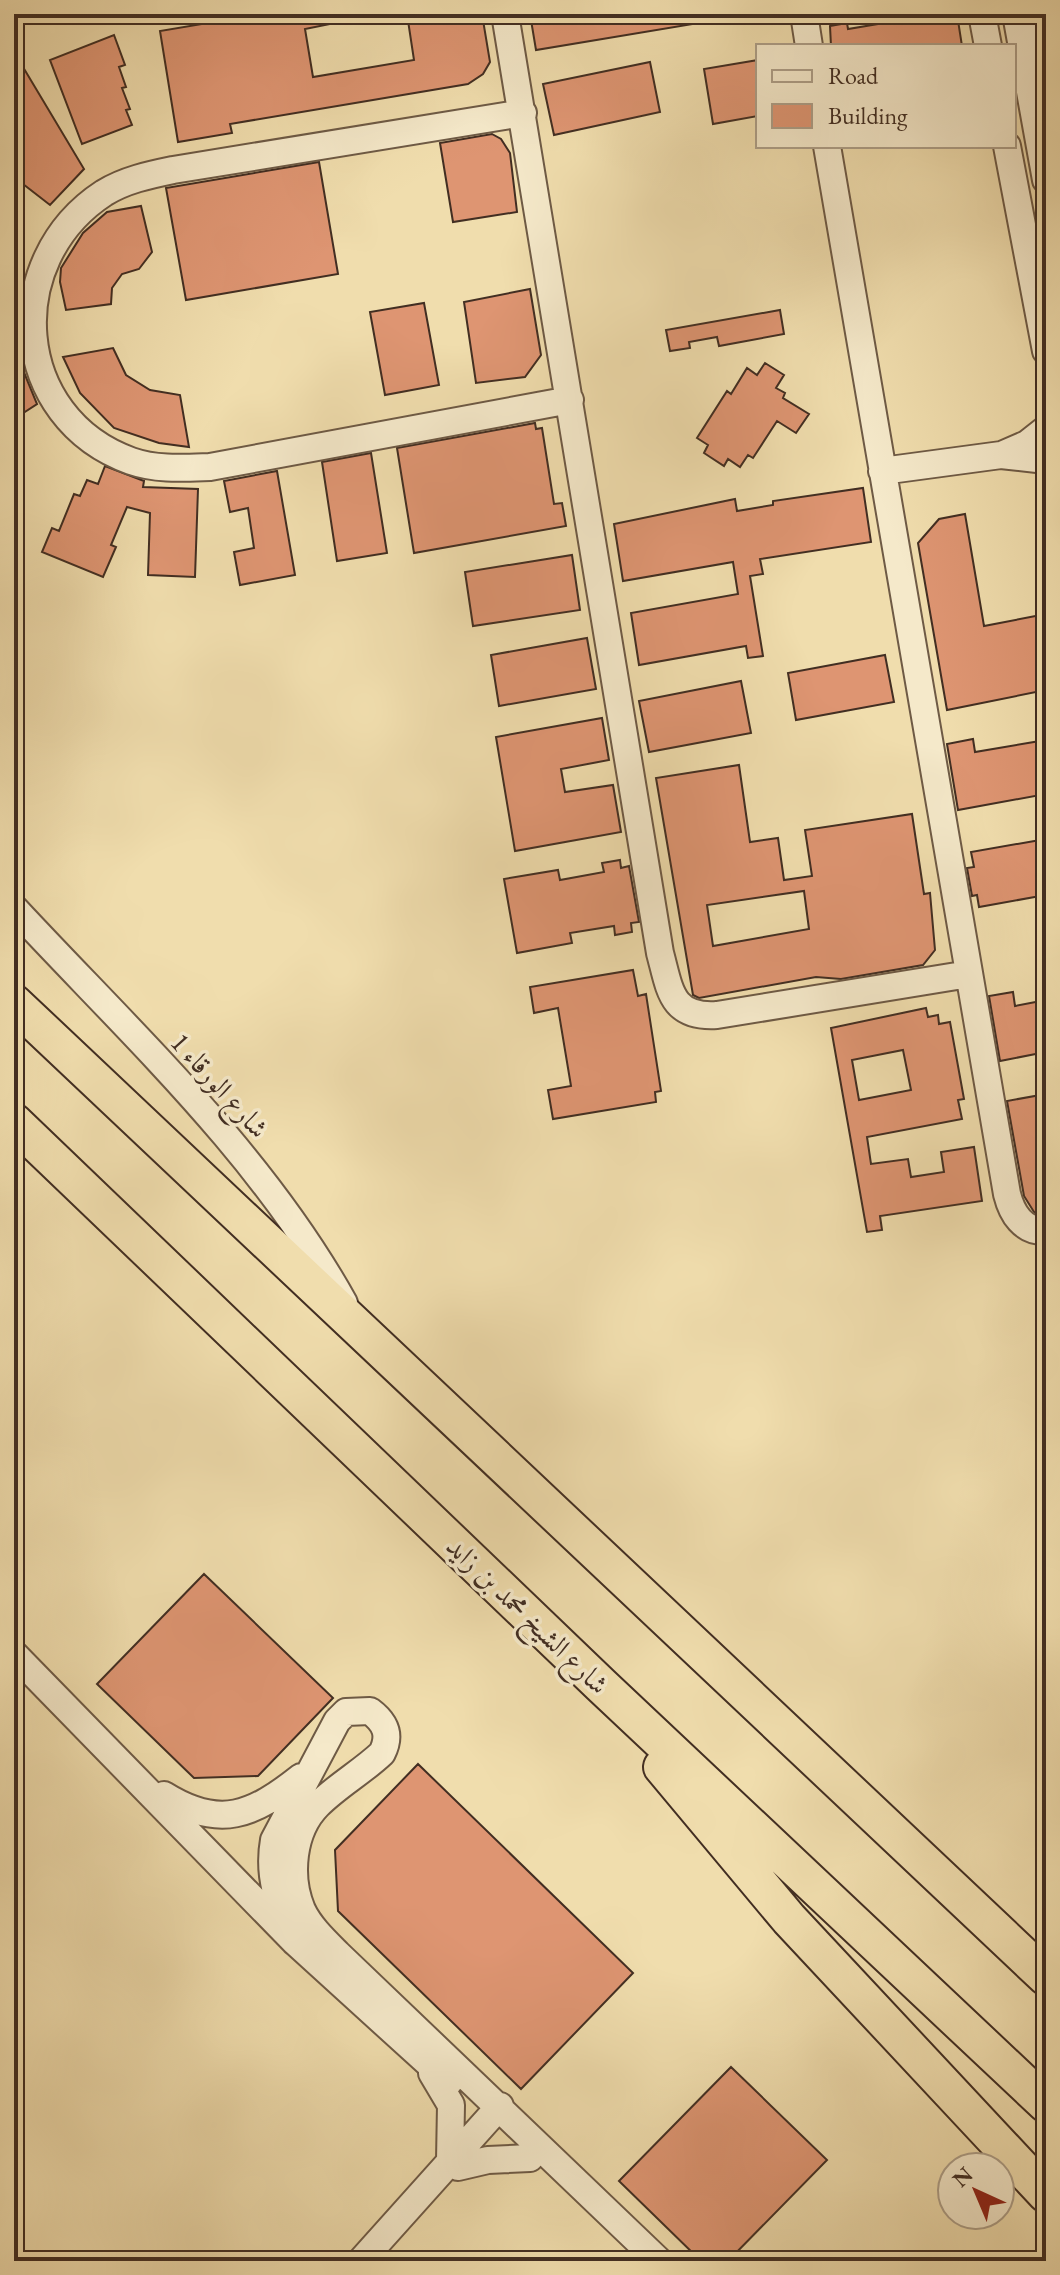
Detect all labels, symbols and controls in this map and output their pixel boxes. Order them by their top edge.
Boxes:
legend [756,44,1016,148]
text: Road [828,60,879,91]
text: Building [828,100,908,131]
street label: شارع الورقاء 1 [159,1024,277,1150]
street label: شارع الشيخ محمد بن زايد [434,1528,617,1707]
north arrow [936,2151,1016,2231]
text: N [946,2160,979,2194]

